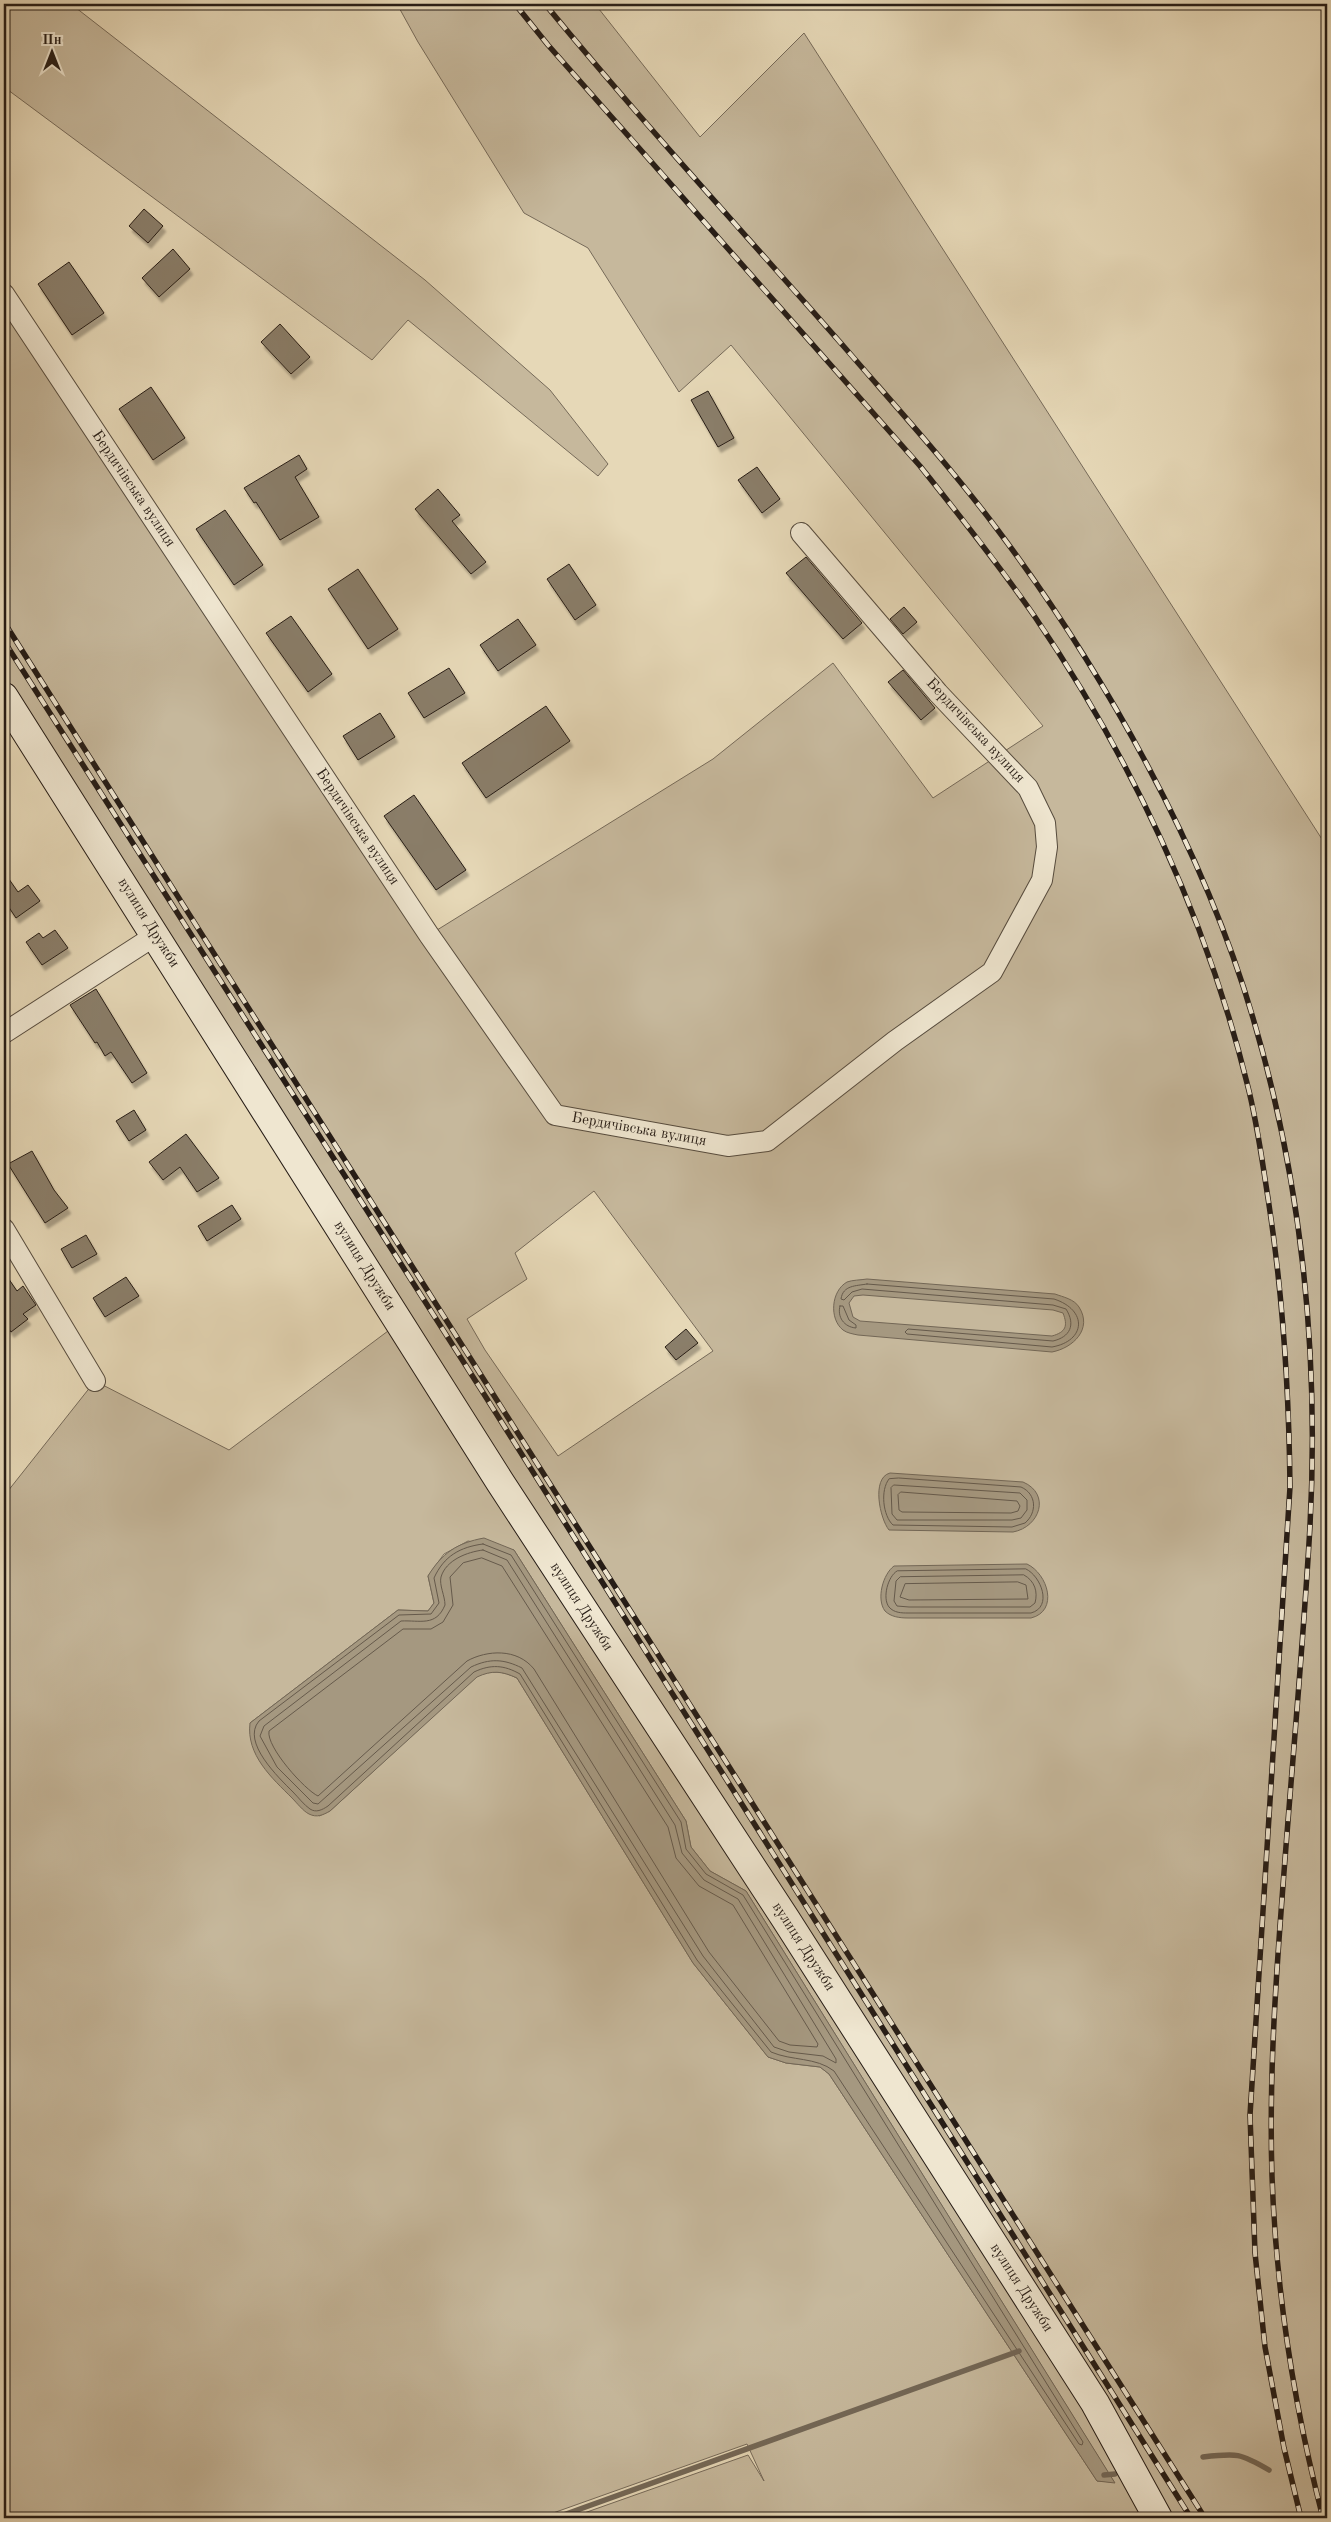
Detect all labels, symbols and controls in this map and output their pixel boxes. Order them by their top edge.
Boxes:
north arrow [28,28,78,78]
text: Пн [42,33,62,47]
street label: Бердичівська вулиця [89,428,178,550]
street label: Бердичівська вулиця [923,676,1027,786]
street label: Бердичівська вулиця [313,766,402,888]
street label: вулиця Дружби [115,876,181,970]
street label: Бердичівська вулиця [570,1111,708,1149]
street label: вулиця Дружби [331,1219,397,1313]
street label: вулиця Дружби [547,1560,615,1654]
street label: вулиця Дружби [769,1900,837,1994]
street label: вулиця Дружби [987,2241,1055,2335]

